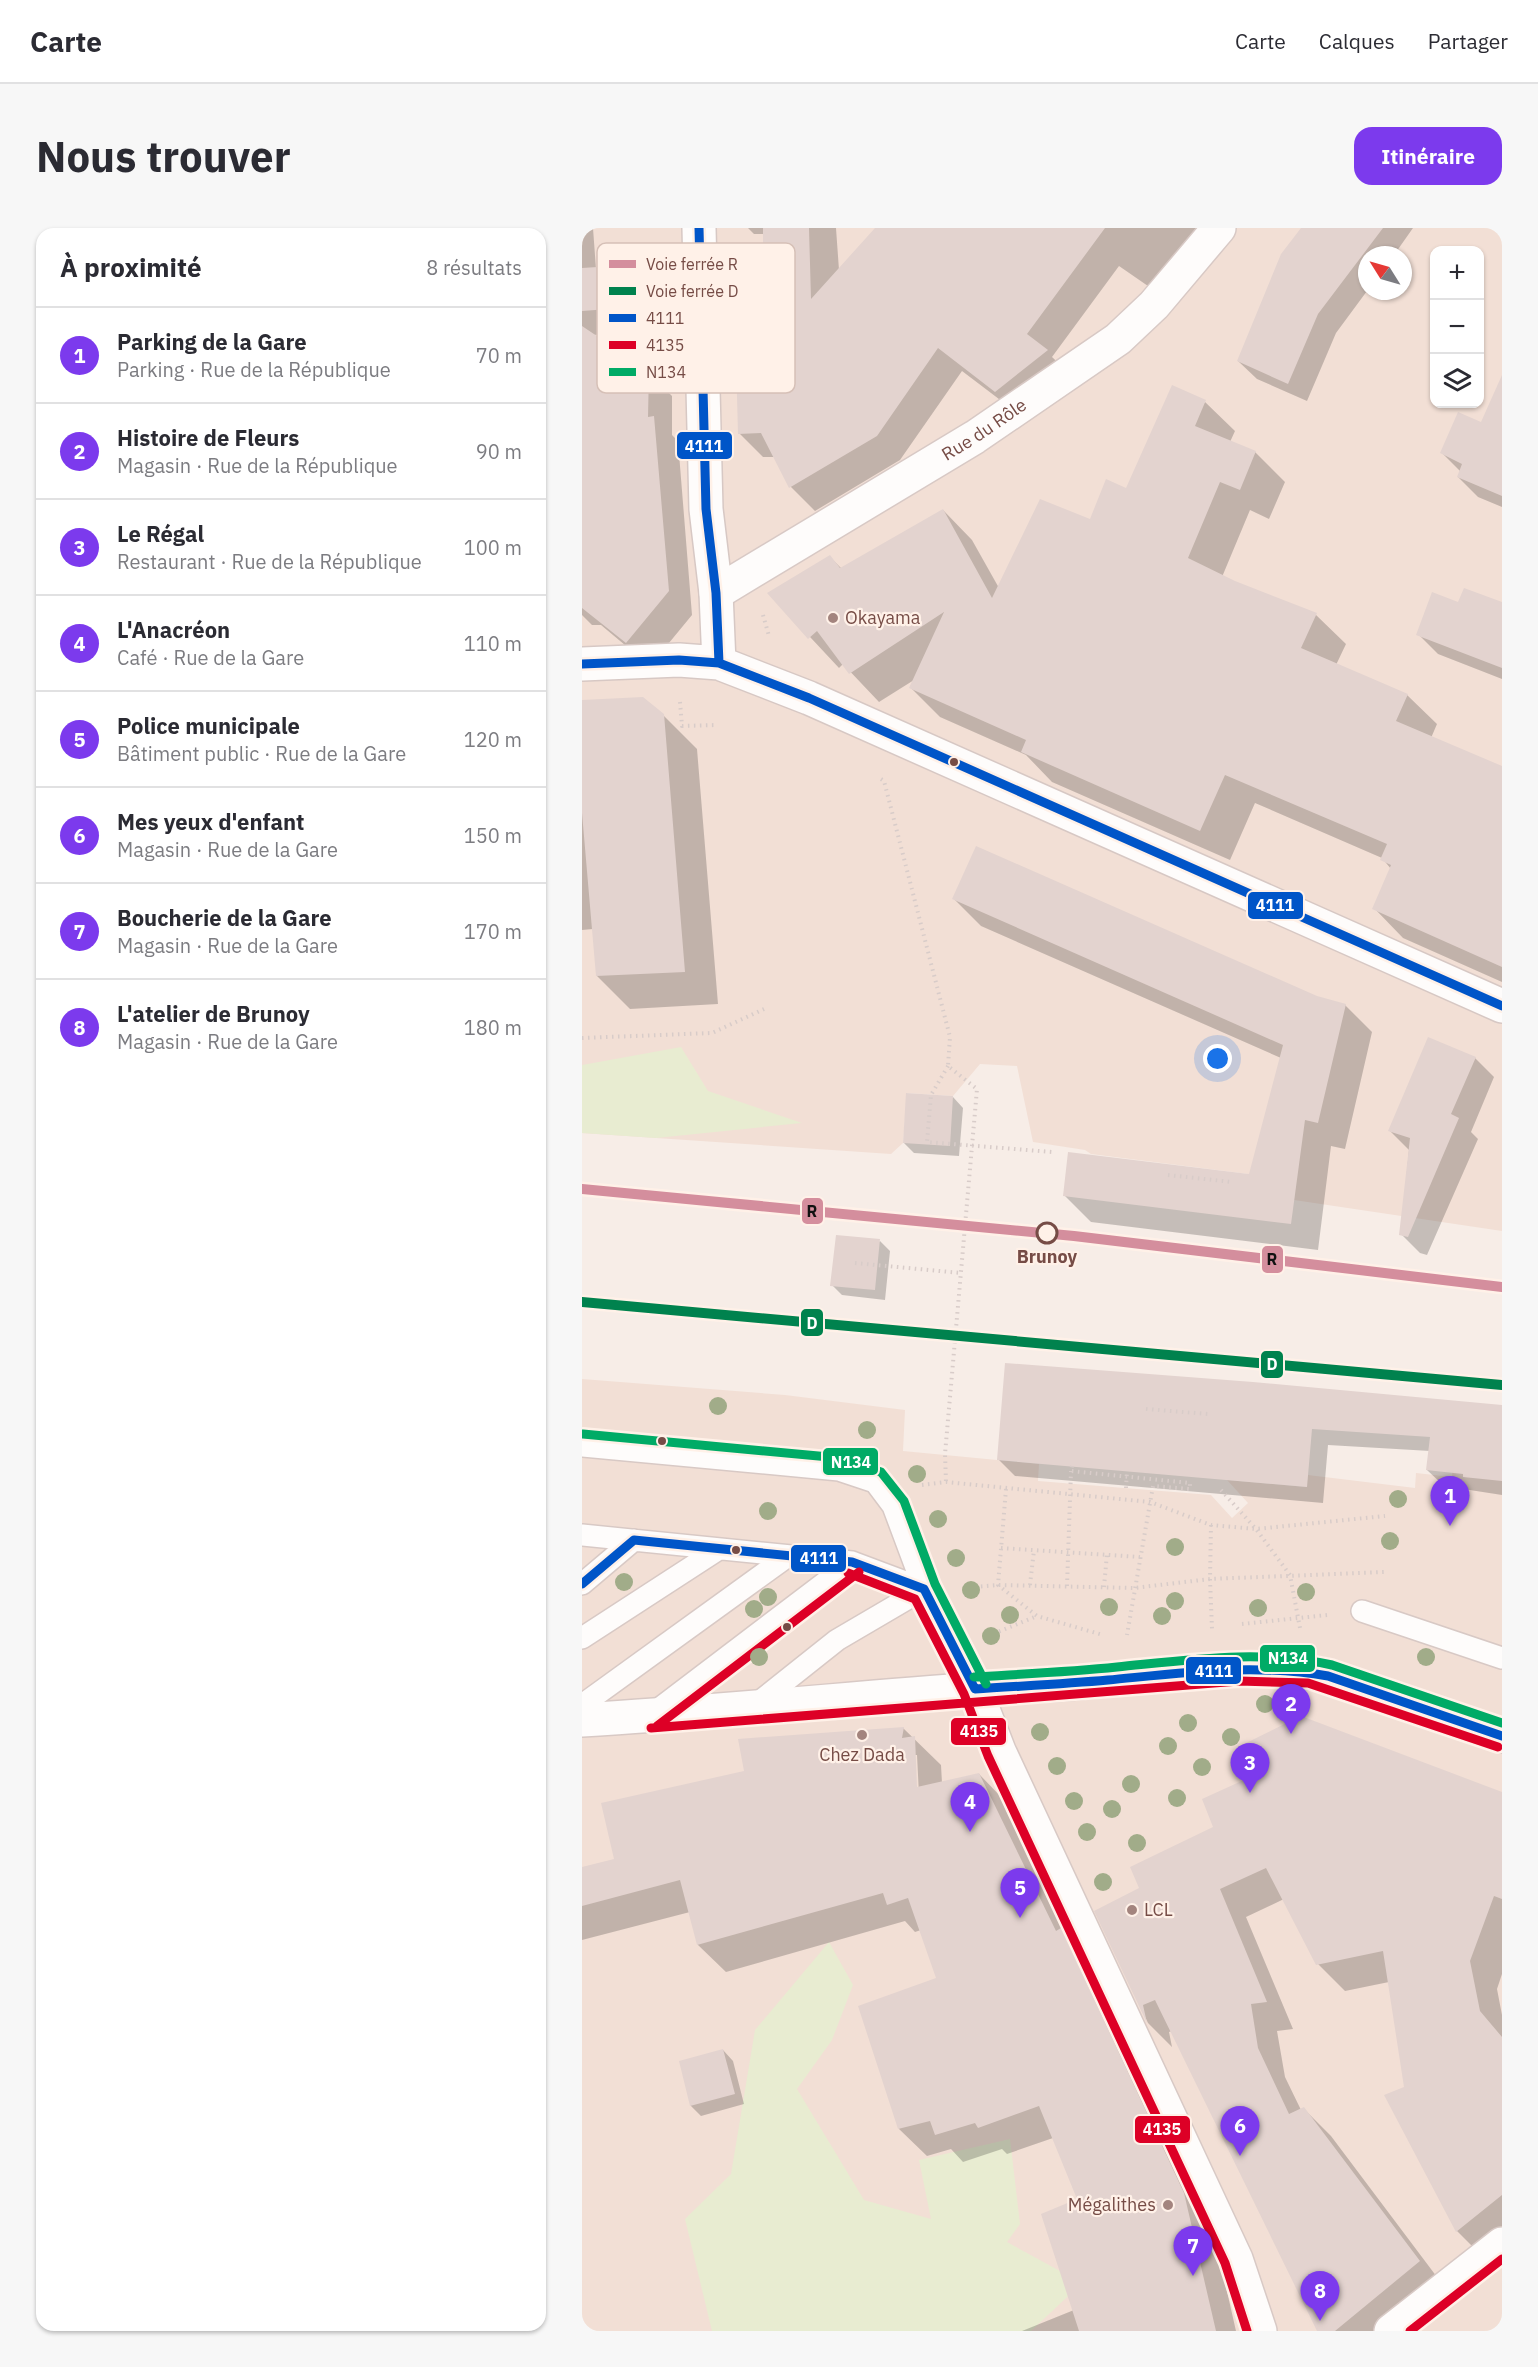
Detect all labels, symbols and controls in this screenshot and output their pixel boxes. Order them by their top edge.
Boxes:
text: Carte [30,23,102,60]
text: Carte [1235,27,1286,55]
text: Calques [1319,27,1395,55]
text: Partager [1428,27,1508,55]
button: Itinéraire [1354,127,1502,185]
text: Nous trouver [36,129,291,184]
legend [597,243,795,393]
north arrow [1358,246,1412,300]
map controls [1430,246,1484,408]
button: + [1430,246,1484,300]
text: À proximité [60,250,202,284]
text: 8 résultats [426,254,522,281]
text: Voie ferrée R [646,254,738,274]
text: Voie ferrée D [646,281,738,301]
button: − [1430,300,1484,354]
text: 4111 [646,308,684,328]
text: Parking de la Gare [117,327,307,356]
text: 4135 [646,335,684,355]
text: 1 [74,342,86,369]
text: 70 m [476,342,522,369]
button: layers [1430,354,1484,408]
text: Parking · Rue de la République [117,356,391,383]
text: N134 [646,362,686,382]
street label: Rue du Rôle [937,393,1031,465]
text: Histoire de Fleurs [117,423,299,452]
line badge: 4111 [676,431,733,460]
text: 4111 [685,436,724,456]
text: 2 [74,438,86,465]
text: 90 m [476,438,522,465]
text: Magasin · Rue de la République [117,452,398,479]
text: Le Régal [117,519,204,548]
text: 3 [74,534,86,561]
text: 100 m [464,534,522,561]
text: Restaurant · Rue de la République [117,548,422,575]
place label: Okayama [845,606,921,629]
marker: Okayama [826,611,840,625]
text: L'Anacréon [117,615,230,644]
text: 4 [74,630,86,657]
text: 110 m [464,630,522,657]
text: Café · Rue de la Gare [117,644,304,671]
text: Police municipale [117,711,300,740]
text: 5 [74,726,86,753]
text: 120 m [464,726,522,753]
text: Bâtiment public · Rue de la Gare [117,740,406,767]
unlabelled marker [948,756,960,768]
text: Mes yeux d'enfant [117,807,305,836]
text: 6 [74,822,86,849]
text: 150 m [464,822,522,849]
text: Magasin · Rue de la Gare [117,836,338,863]
line badge: 4111 [1247,891,1304,920]
text: 4111 [1256,895,1295,915]
text: Boucherie de la Gare [117,903,332,932]
text: 7 [74,918,86,945]
text: 170 m [464,918,522,945]
text: Magasin · Rue de la Gare [117,932,338,959]
text: L'atelier de Brunoy [117,999,310,1028]
text: 8 [74,1014,86,1041]
text: 180 m [464,1014,522,1041]
text: Magasin · Rue de la Gare [117,1028,338,1055]
your location [1203,1044,1232,1073]
line badge: R [801,1197,824,1225]
text: R [807,1201,818,1221]
marker: Brunoy [1036,1222,1058,1244]
place label: Brunoy [1017,1245,1078,1268]
line badge: R [1261,1245,1284,1274]
text: R [1267,1249,1278,1269]
line badge: D [800,1308,824,1337]
text: D [806,1313,818,1333]
line badge: D [1260,1350,1284,1379]
text: D [1266,1354,1278,1374]
unlabelled marker [656,1435,668,1447]
line badge: N134 [822,1447,879,1476]
text: N134 [831,1452,872,1472]
pin: 1 [1430,1476,1470,1526]
unlabelled marker [730,1544,742,1556]
line badge: 4111 [790,1544,847,1573]
text: 4111 [800,1548,839,1568]
unlabelled marker [781,1621,793,1633]
line badge: N134 [1259,1644,1316,1673]
text: N134 [1268,1648,1309,1668]
line badge: 4111 [1185,1656,1242,1685]
text: 4111 [1195,1661,1234,1681]
pin: 2 [1272,1684,1310,1734]
line badge: 4135 [950,1717,1007,1746]
text: 4135 [960,1721,999,1741]
marker: Chez Dada [855,1728,869,1742]
place label: Chez Dada [819,1743,905,1766]
pin: 3 [1230,1744,1270,1793]
pin: 4 [950,1782,990,1832]
pin: 5 [1000,1868,1040,1918]
place label: LCL [1144,1898,1173,1921]
marker: LCL [1125,1903,1139,1917]
pin: 6 [1220,2106,1260,2156]
line badge: 4135 [1134,2115,1191,2144]
text: 4135 [1143,2119,1182,2139]
place label: Mégalithes [1068,2193,1156,2216]
marker: Mégalithes [1161,2198,1175,2212]
pin: 7 [1174,2226,1212,2276]
pin: 8 [1300,2272,1340,2321]

